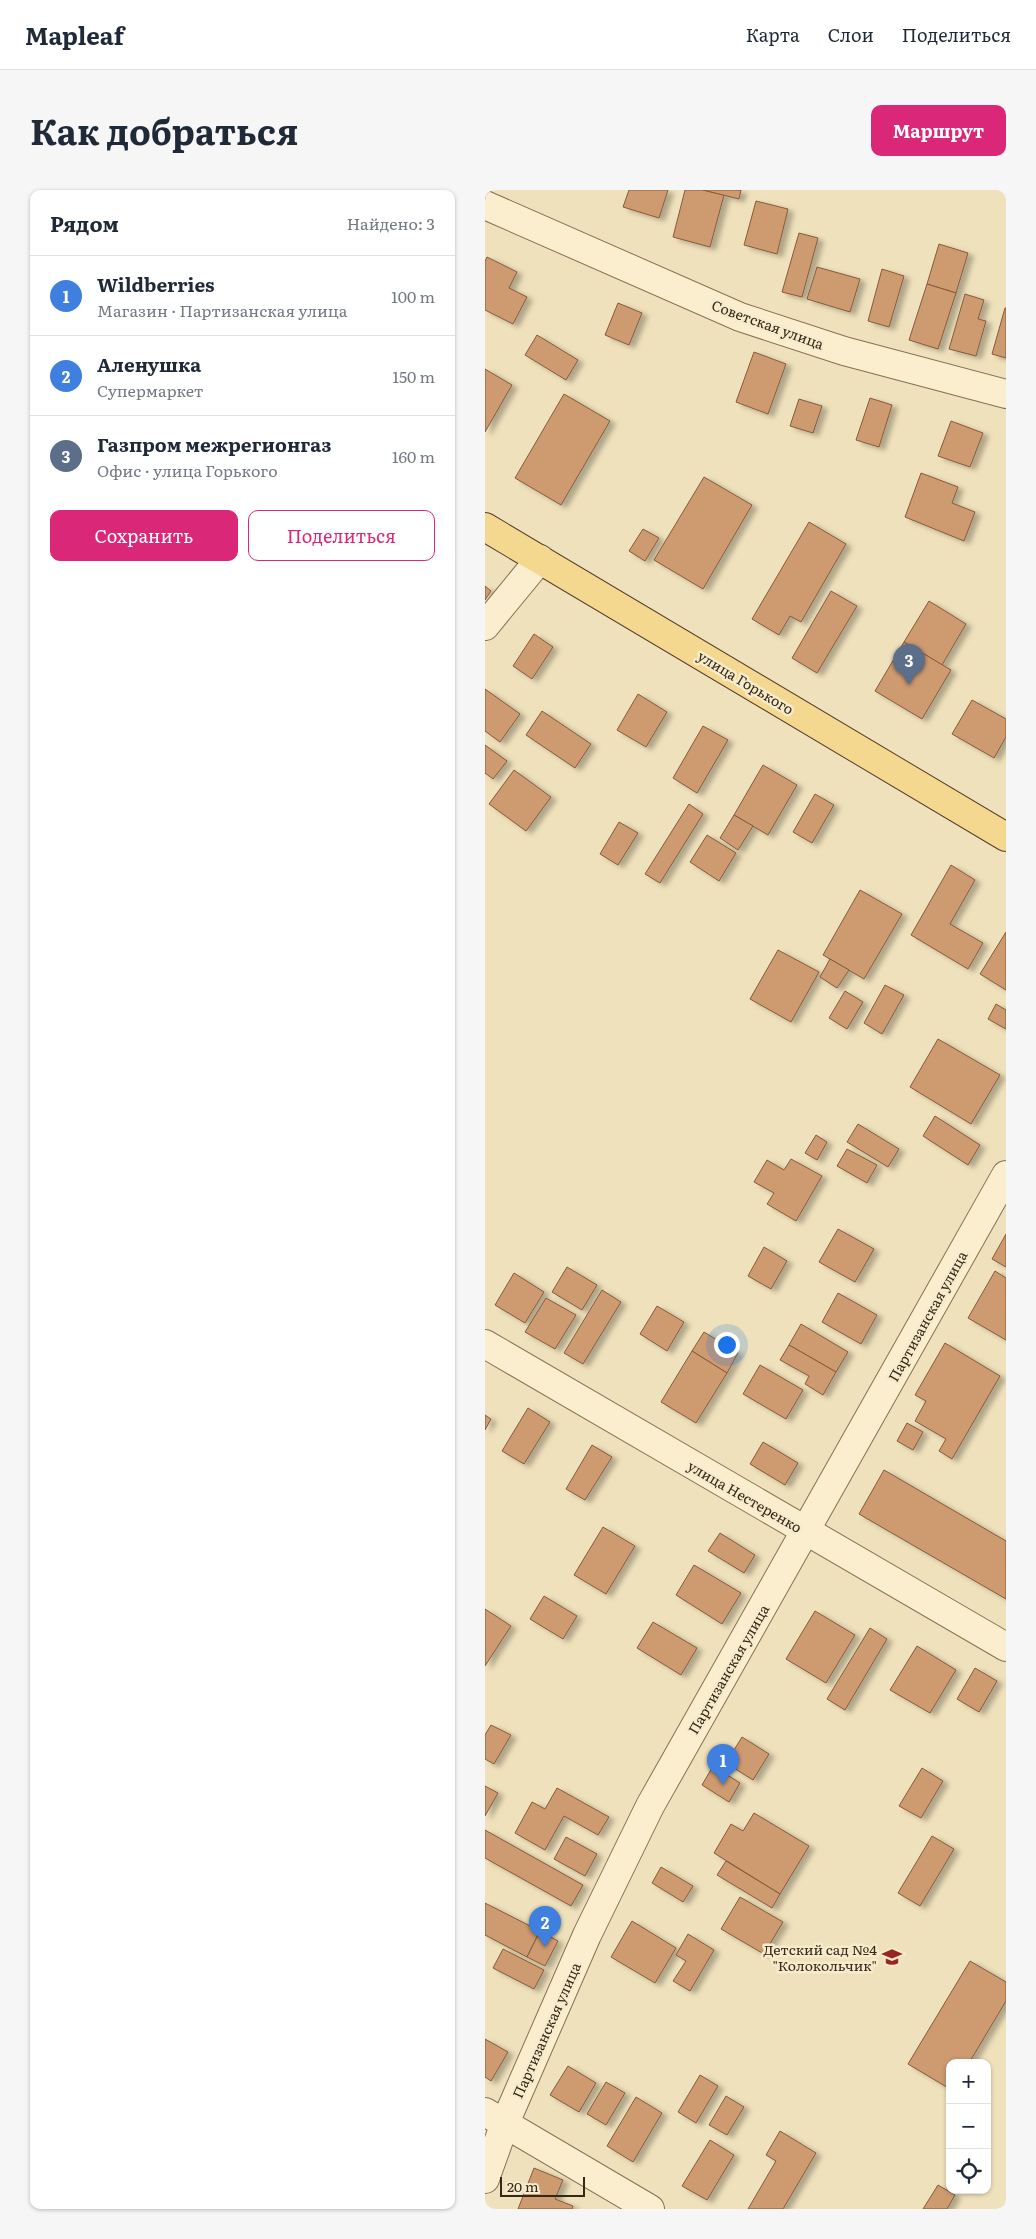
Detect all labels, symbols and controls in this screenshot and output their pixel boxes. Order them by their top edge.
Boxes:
text: Mapleaf [25,17,124,52]
text: Карта [746,21,800,48]
text: Слои [828,21,874,48]
text: Поделиться [902,21,1011,48]
text: Как добраться [30,104,298,156]
button: Маршрут [871,105,1006,156]
text: Рядом [50,207,119,238]
text: Найдено: 3 [347,211,435,235]
text: Wildberries [97,270,215,298]
text: 1 [63,284,69,308]
text: 100 m [391,284,435,308]
street label: Советская улица [709,294,827,354]
text: Магазин · Партизанская улица [97,298,347,322]
text: Аленушка [97,350,201,378]
text: 2 [62,364,70,388]
text: 150 m [392,364,435,388]
text: Супермаркет [97,378,203,402]
text: Газпром межрегионгаз [97,430,331,458]
text: 3 [62,444,70,468]
text: 160 m [392,444,435,468]
text: Офис · улица Горького [97,458,278,482]
button: Сохранить [50,510,238,561]
button: Поделиться [248,510,435,561]
pin: 3 [893,644,925,685]
street label: улица Горького [694,645,798,719]
street label: Партизанская улица [883,1247,972,1385]
your location [714,1332,740,1358]
street label: улица Нестеренко [684,1455,806,1537]
street label: Партизанская улица [683,1600,774,1738]
pin: 1 [707,1744,739,1785]
pin: 2 [529,1906,561,1947]
place label: Детский сад №4 "Колокольчик" [763,1939,877,1975]
school or university icon: Детский сад №4 "Колокольчик" [881,1946,903,1968]
street label: Партизанская улица [507,1958,585,2101]
map controls [946,2059,991,2194]
button: + [946,2059,991,2104]
button: − [946,2104,991,2149]
button: locate [946,2149,991,2194]
scale bar [500,2174,585,2197]
text: 20 m [507,2176,539,2196]

